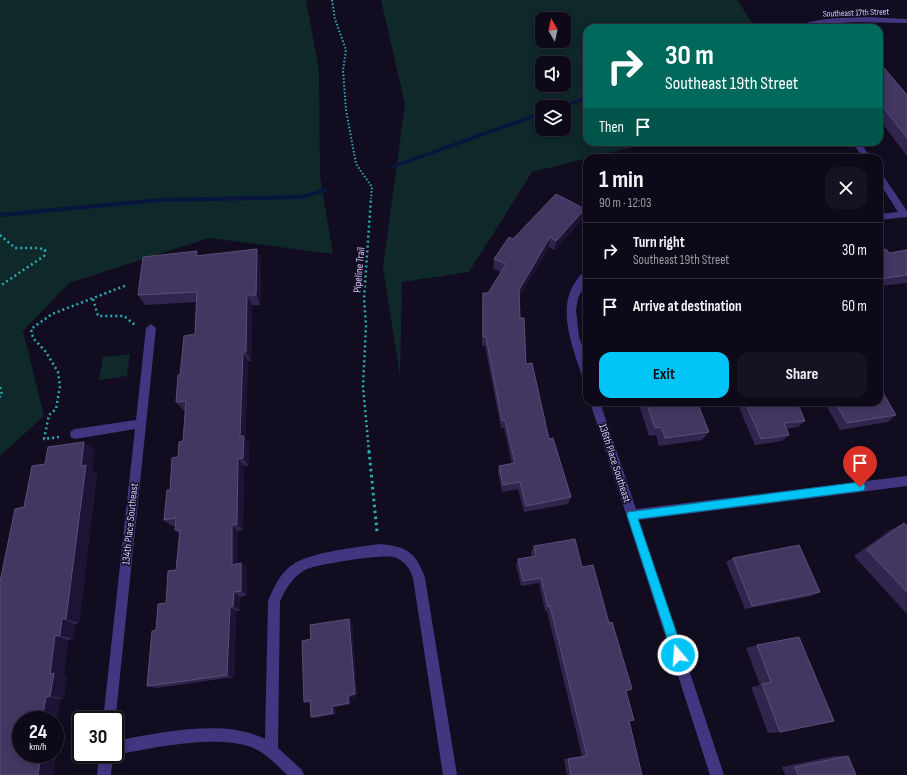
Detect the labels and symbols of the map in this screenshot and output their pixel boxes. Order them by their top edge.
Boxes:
street label: Southeast 17th Street [823,6,890,20]
north arrow [535,12,571,48]
street label: Pipeline Trail [351,247,367,293]
street label: 136th Place Southeast [596,422,634,505]
pin [843,446,877,487]
street label: 134th Place Southeast [119,482,141,566]
position arrow [657,634,699,676]
speed limit sign: 30 [72,711,124,763]

